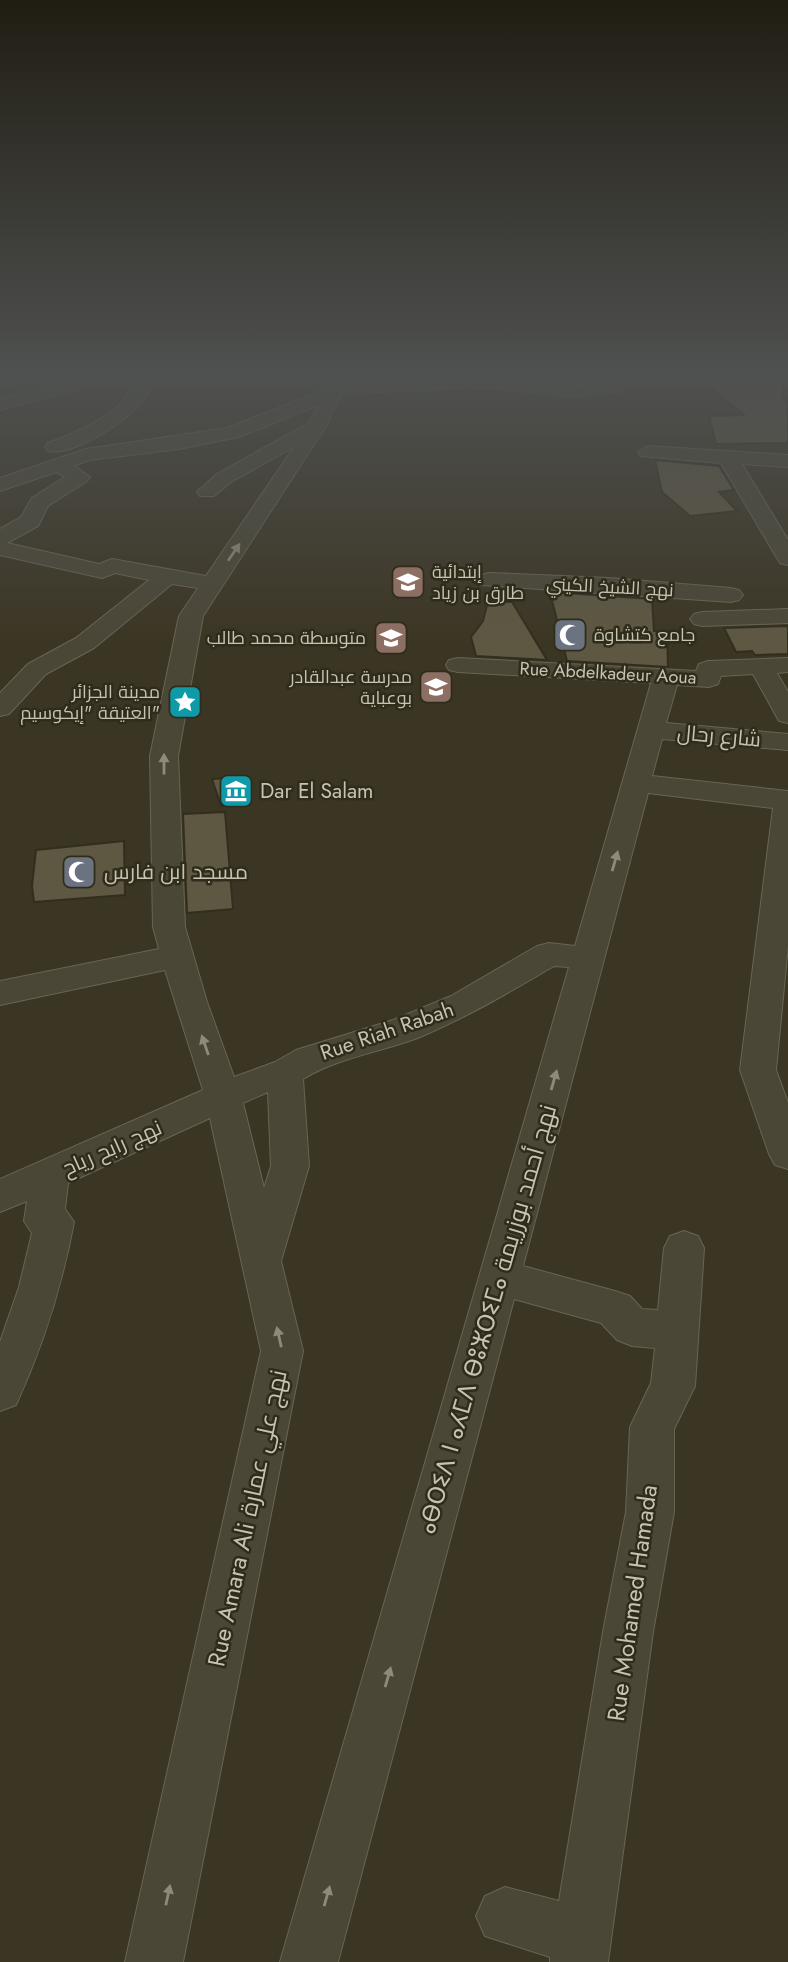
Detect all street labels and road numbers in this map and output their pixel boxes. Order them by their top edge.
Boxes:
street label: نهج الشيخ الكيني [546,571,674,604]
street label: Rue Abdelkadeur Aoua [519,655,697,691]
street label: شارع رحال [676,717,762,755]
street label: Rue Riah Rabah [316,994,458,1068]
street label: ⴰⴱⵔⵉⴷ ⵏ ⴰⵃⵎⴷ ⴱⵓⵣⵔⵉⵎⴰ نهج أحمد بوزريمة [409,1100,565,1538]
street label: نهج رابح رياح [57,1113,167,1183]
street label: Rue Amara Ali نهج علي عمارة [198,1366,298,1670]
street label: Rue Mohamed Hamada [598,1482,666,1724]

